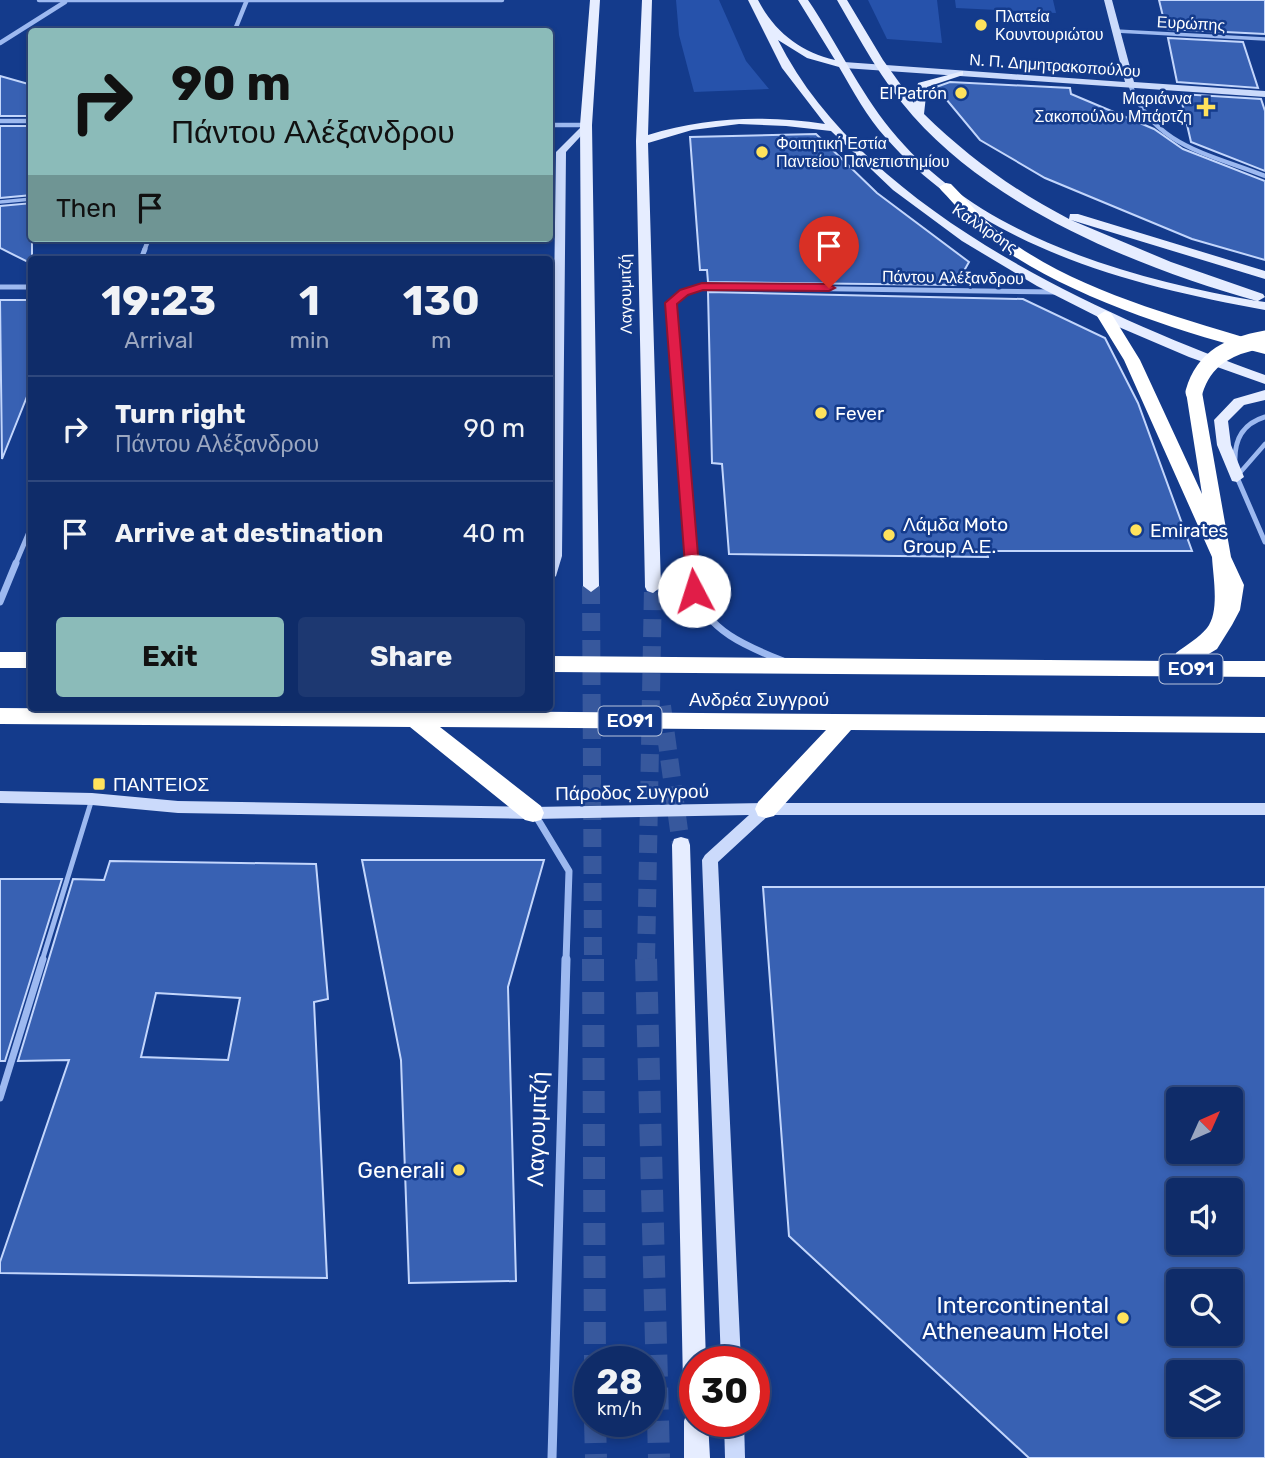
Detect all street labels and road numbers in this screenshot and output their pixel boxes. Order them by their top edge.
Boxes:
street label: Ευρώπης [1156,12,1226,35]
street label: Ν. Π. Δημητρακοπούλου [969,50,1141,81]
street label: Καλλιρόης [949,200,1021,257]
street label: Λαγουμιτζή [615,254,636,334]
street label: Πάντου Αλέξανδρου [882,267,1024,288]
road number: ΕΟ91 [1160,654,1222,684]
street label: Ανδρέα Συγγρού [689,688,829,711]
road number: ΕΟ91 [598,706,662,736]
street label: Πάροδος Συγγρού [555,780,709,805]
street label: Λαγουμιτζή [521,1071,553,1187]

